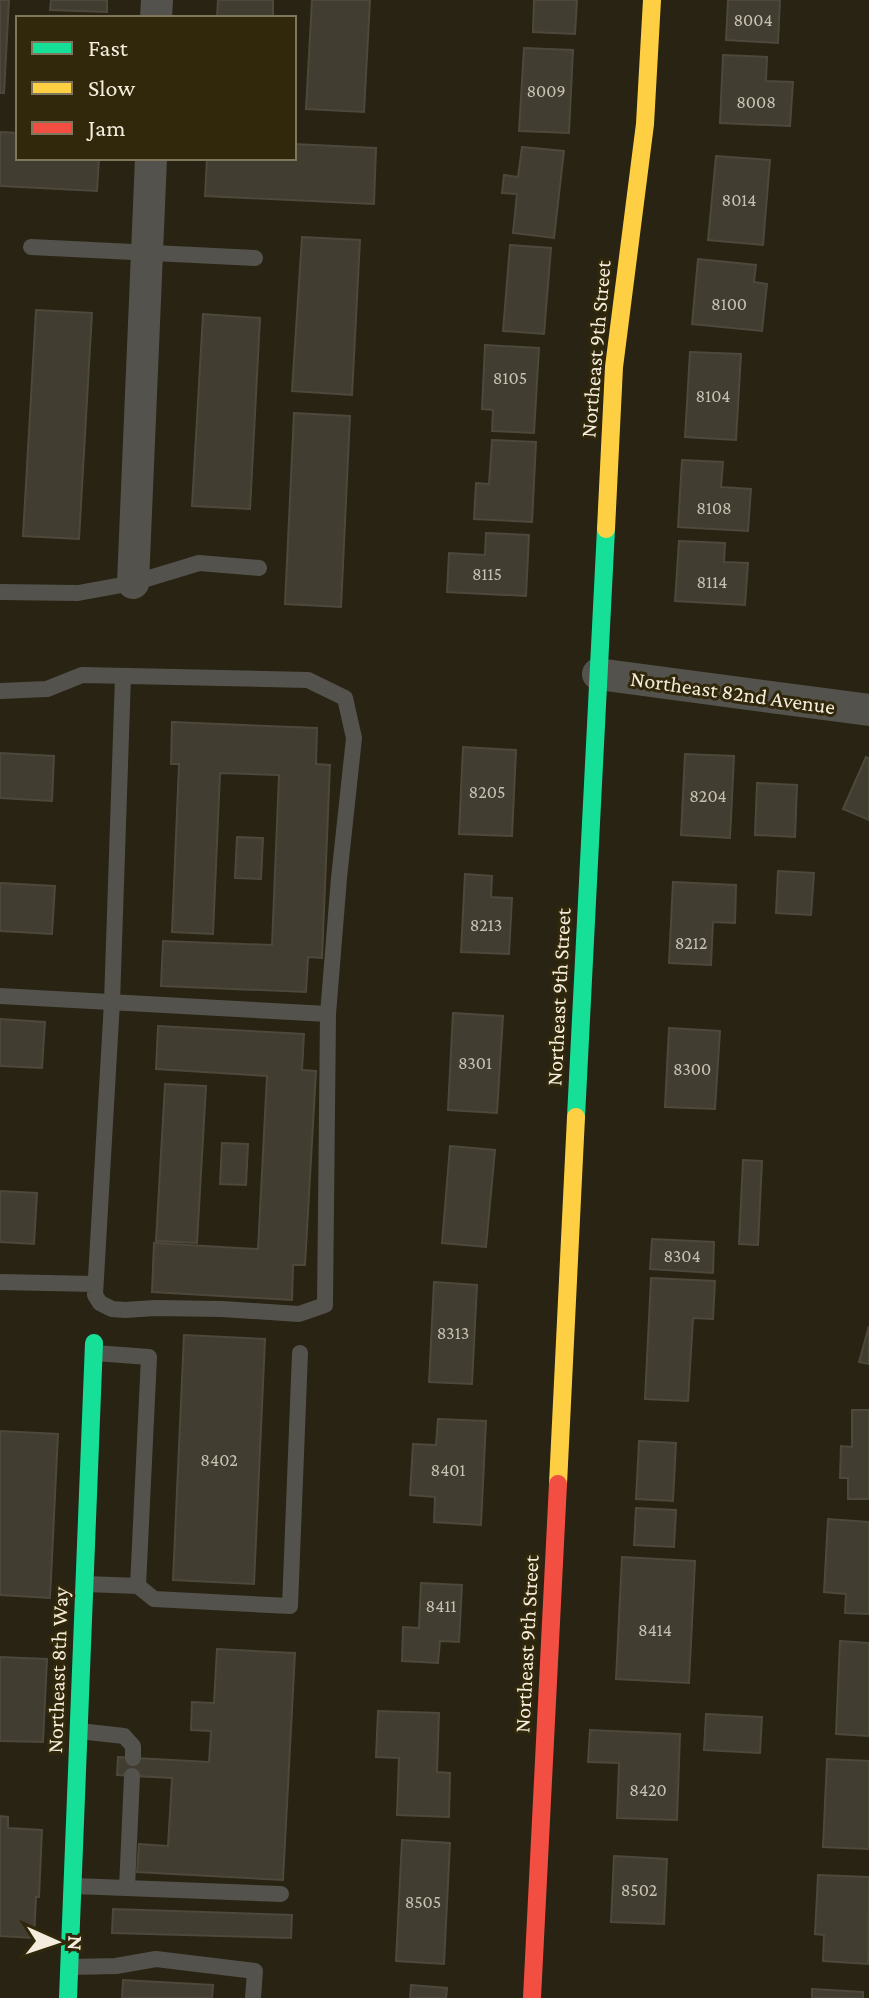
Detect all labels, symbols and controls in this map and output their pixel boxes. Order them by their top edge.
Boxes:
house number: 8004 [733,10,773,30]
legend [16,16,296,160]
text: Fast [88,34,129,61]
text: Slow [88,74,135,101]
house number: 8009 [526,81,566,101]
house number: 8008 [736,92,776,112]
text: Jam [86,114,126,141]
house number: 8014 [721,190,757,210]
street label: Northeast 9th Street [575,259,616,439]
house number: 8100 [711,294,747,314]
house number: 8105 [493,368,527,388]
house number: 8104 [695,386,731,406]
house number: 8108 [696,498,732,518]
house number: 8115 [472,564,502,584]
house number: 8114 [697,572,727,592]
street label: Northeast 82nd Avenue [629,666,837,719]
house number: 8205 [469,782,505,802]
house number: 8204 [689,786,727,806]
street label: Northeast 9th Street [541,907,576,1087]
house number: 8213 [470,915,502,935]
house number: 8212 [675,933,707,953]
house number: 8301 [458,1053,492,1073]
house number: 8300 [673,1059,711,1079]
house number: 8304 [663,1246,701,1266]
house number: 8313 [437,1323,469,1343]
house number: 8402 [200,1450,238,1470]
house number: 8401 [430,1460,466,1480]
street label: Northeast 9th Street [509,1554,544,1734]
street label: Northeast 8th Way [42,1586,73,1754]
house number: 8411 [426,1596,456,1616]
house number: 8414 [638,1620,672,1640]
house number: 8420 [629,1780,667,1800]
house number: 8502 [621,1880,657,1900]
house number: 8505 [405,1892,441,1912]
north arrow [16,1902,96,1982]
text: N [63,1935,88,1951]

